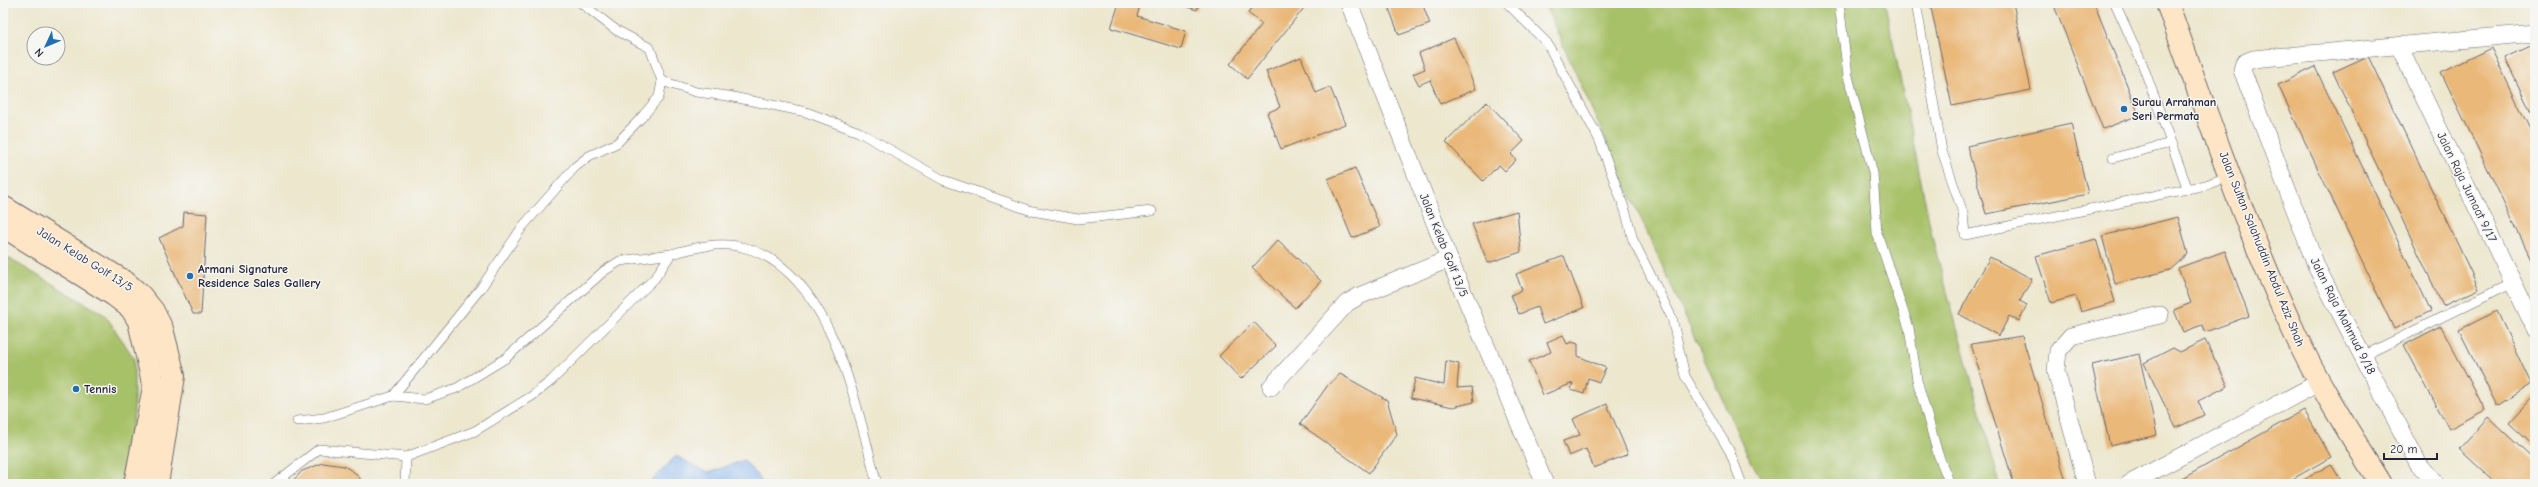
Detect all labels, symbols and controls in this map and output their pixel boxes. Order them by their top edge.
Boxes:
north arrow [26,26,66,66]
text: N [32,45,46,60]
place label: Surau Arrahman Seri Permata [2132,95,2216,123]
marker: Surau Arrahman Seri Permata [2119,104,2129,114]
street label: Jalan Raja Jumaat 9/17 [2434,130,2500,245]
street label: Jalan Sultan Salahuddin Abdul Aziz Shah [2216,149,2308,349]
street label: Jalan Kelab Golf 13/5 [1417,191,1471,299]
street label: Jalan Kelab Golf 13/5 [34,224,136,294]
street label: Jalan Raja Mahmud 9/18 [2307,255,2379,377]
place label: Armani Signature Residence Sales Gallery [198,262,321,290]
marker: Armani Signature Residence Sales Gallery [185,271,195,281]
place label: Tennis [84,382,116,396]
marker: Tennis [71,384,81,394]
scale bar [2384,435,2437,461]
text: 20 m [2390,442,2418,456]

